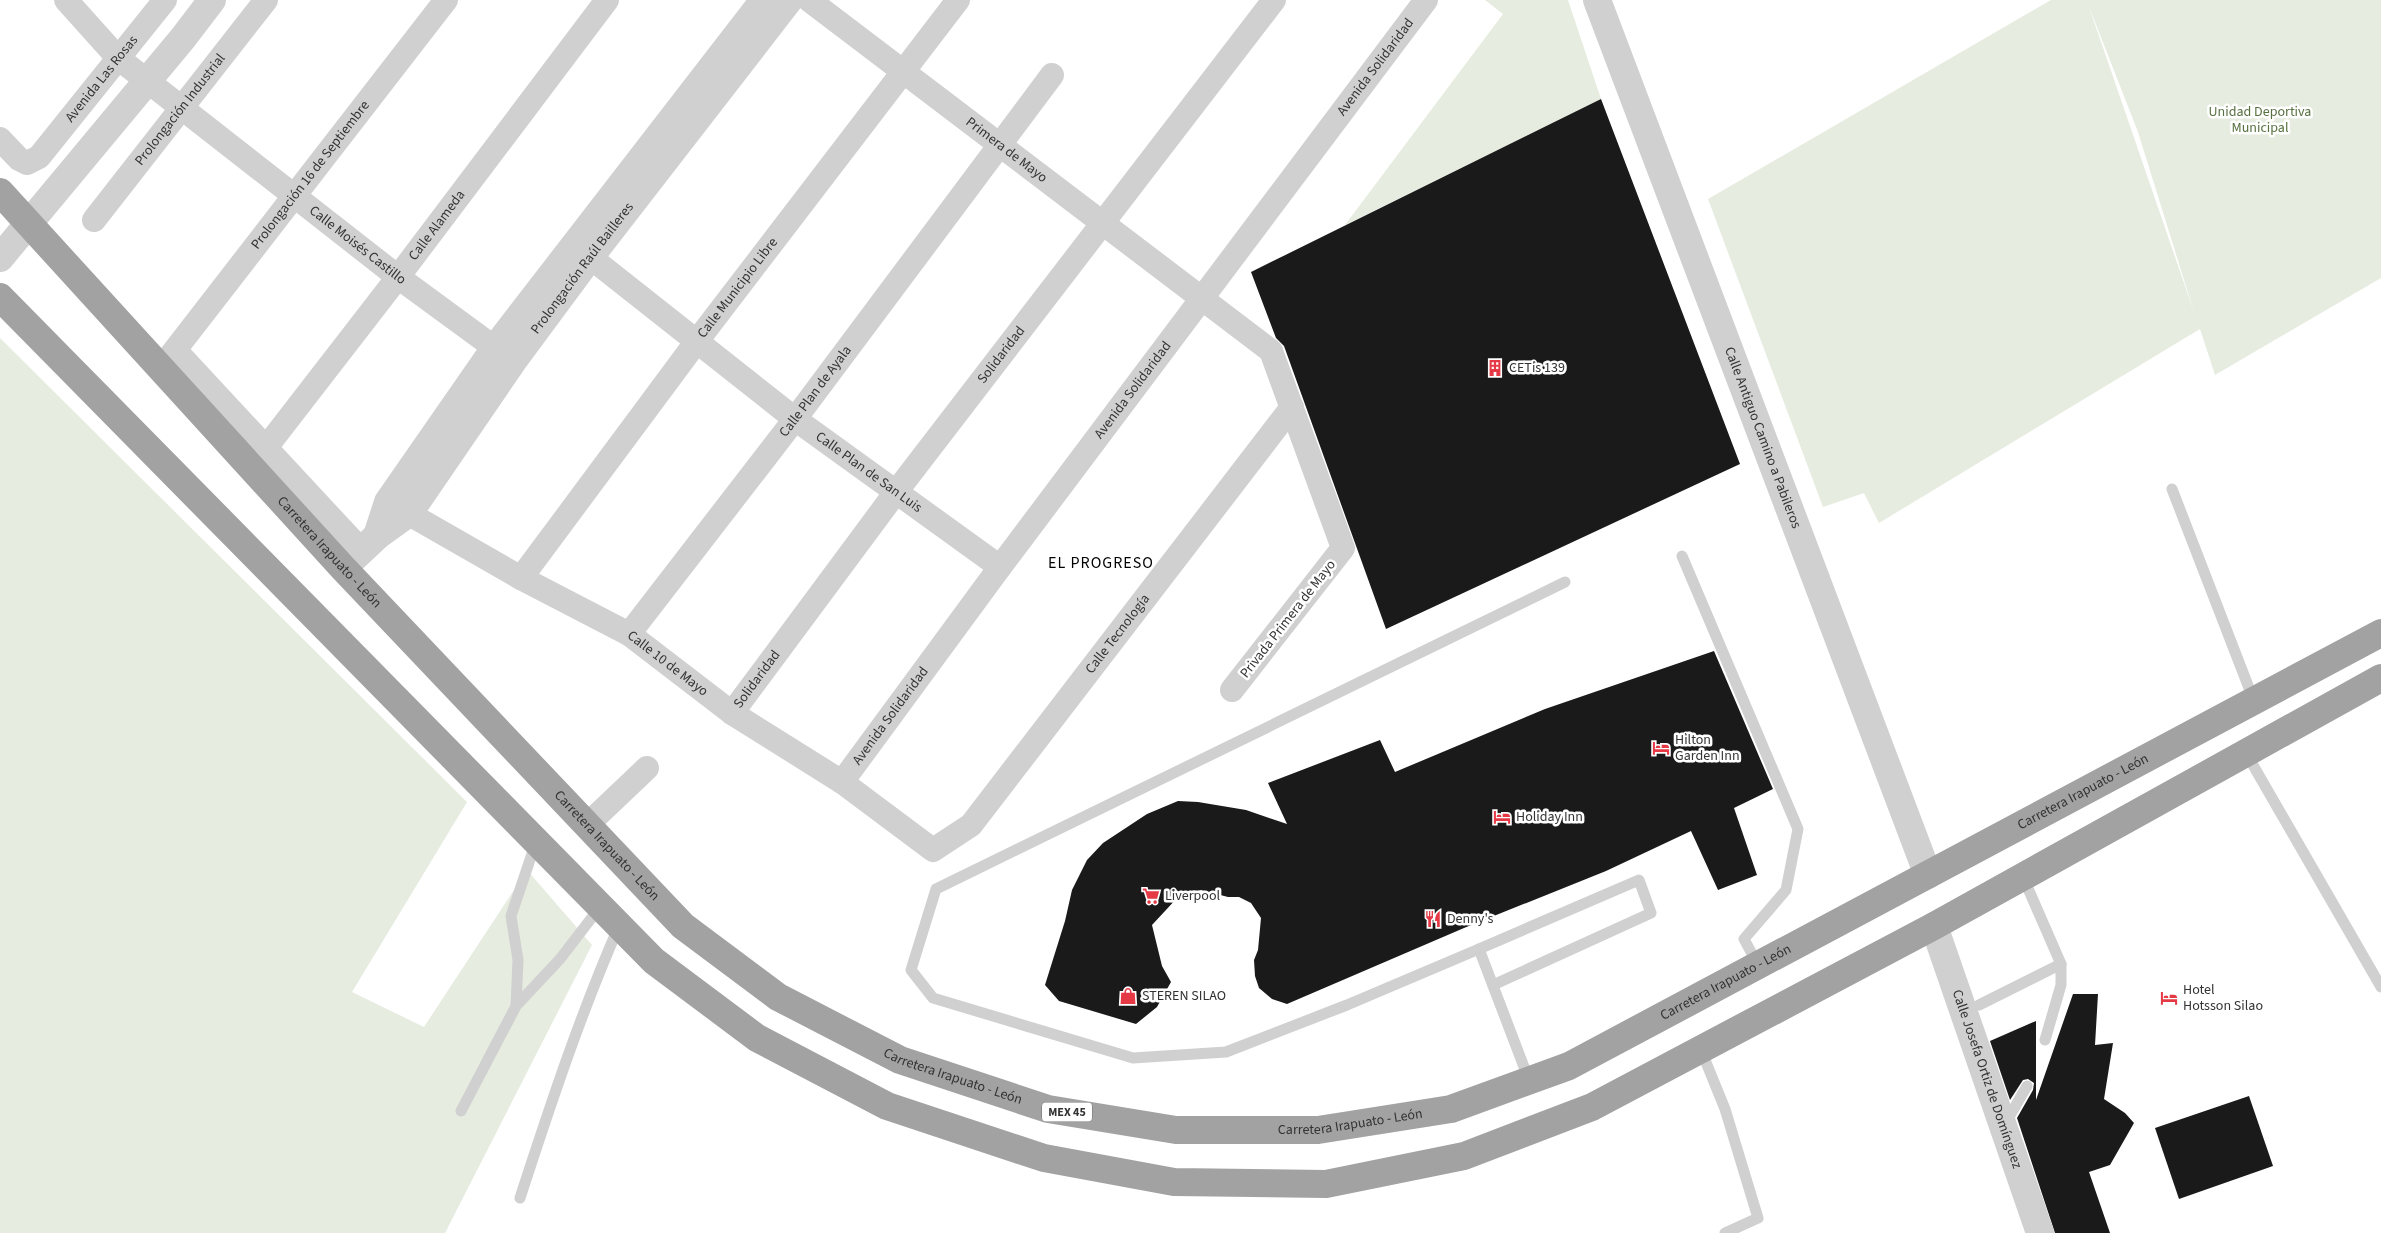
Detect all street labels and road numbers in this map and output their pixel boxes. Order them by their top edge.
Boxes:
street label: Avenida Solidaridad [1332,14,1419,120]
street label: Avenida Las Rosas [60,31,143,127]
street label: Prolongación Industrial [130,49,231,170]
street label: Prolongación 16 de Septiembre [246,96,374,254]
street label: Primera de Mayo [961,112,1052,188]
street label: Calle Alameda [404,186,470,265]
street label: Prolongación Raúl Bailleres [526,198,639,338]
street label: Calle Moisés Castillo [305,201,410,290]
street label: Calle Municipio Libre [693,233,783,343]
street label: Solidaridad [973,322,1030,388]
street label: Avenida Solidaridad [1090,337,1176,443]
street label: Calle Plan de Ayala [774,341,857,441]
street label: Calle Antiguo Camino a Pabileros [1719,344,1806,532]
street label: Calle Plan de San Luis [811,427,926,518]
street label: Carretera Irapuato - León [272,492,386,613]
street label: Privada Primera de Mayo [1235,556,1341,682]
street label: Calle Tecnología [1081,590,1155,678]
street label: Calle 10 de Mayo [623,626,712,701]
street label: Solidaridad [729,646,785,712]
street label: Avenida Solidaridad [848,663,933,769]
street label: Carretera Irapuato - León [2014,749,2152,835]
street label: Carretera Irapuato - León [549,786,664,906]
street label: Carretera Irapuato - León [1657,939,1795,1026]
street label: Calle Josefa Ortiz de Domínguez [1947,987,2027,1171]
street label: Carretera Irapuato - León [880,1043,1025,1110]
road number: MEX 45 [1042,1102,1092,1122]
street label: Carretera Irapuato - León [1278,1104,1424,1140]

